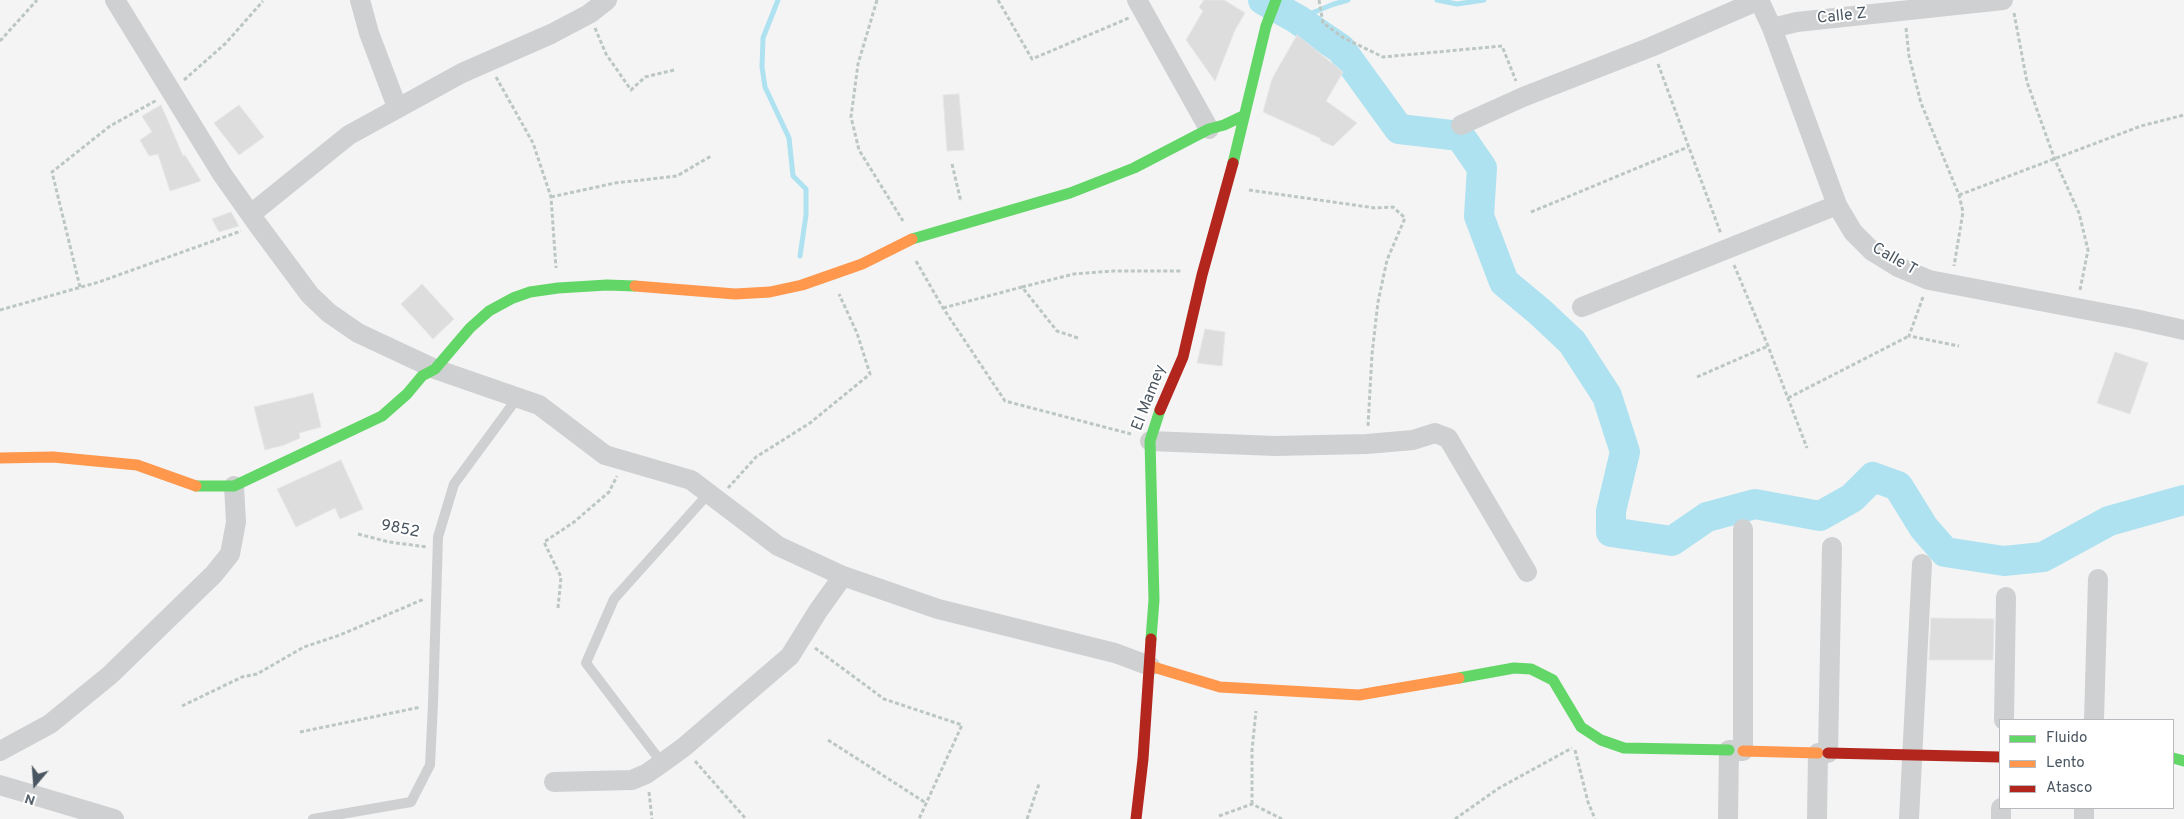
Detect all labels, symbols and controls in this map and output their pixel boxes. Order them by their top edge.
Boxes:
street label: Calle Z [1816,5,1868,29]
street label: Calle T [1868,239,1920,281]
street label: El Mamey [1129,362,1171,434]
street label: 9852 [379,517,421,543]
legend [1999,719,2174,809]
text: Fluido [2046,729,2087,748]
text: Lento [2046,754,2085,773]
north arrow [10,759,60,809]
text: Atasco [2046,779,2092,798]
text: N [23,789,38,808]

